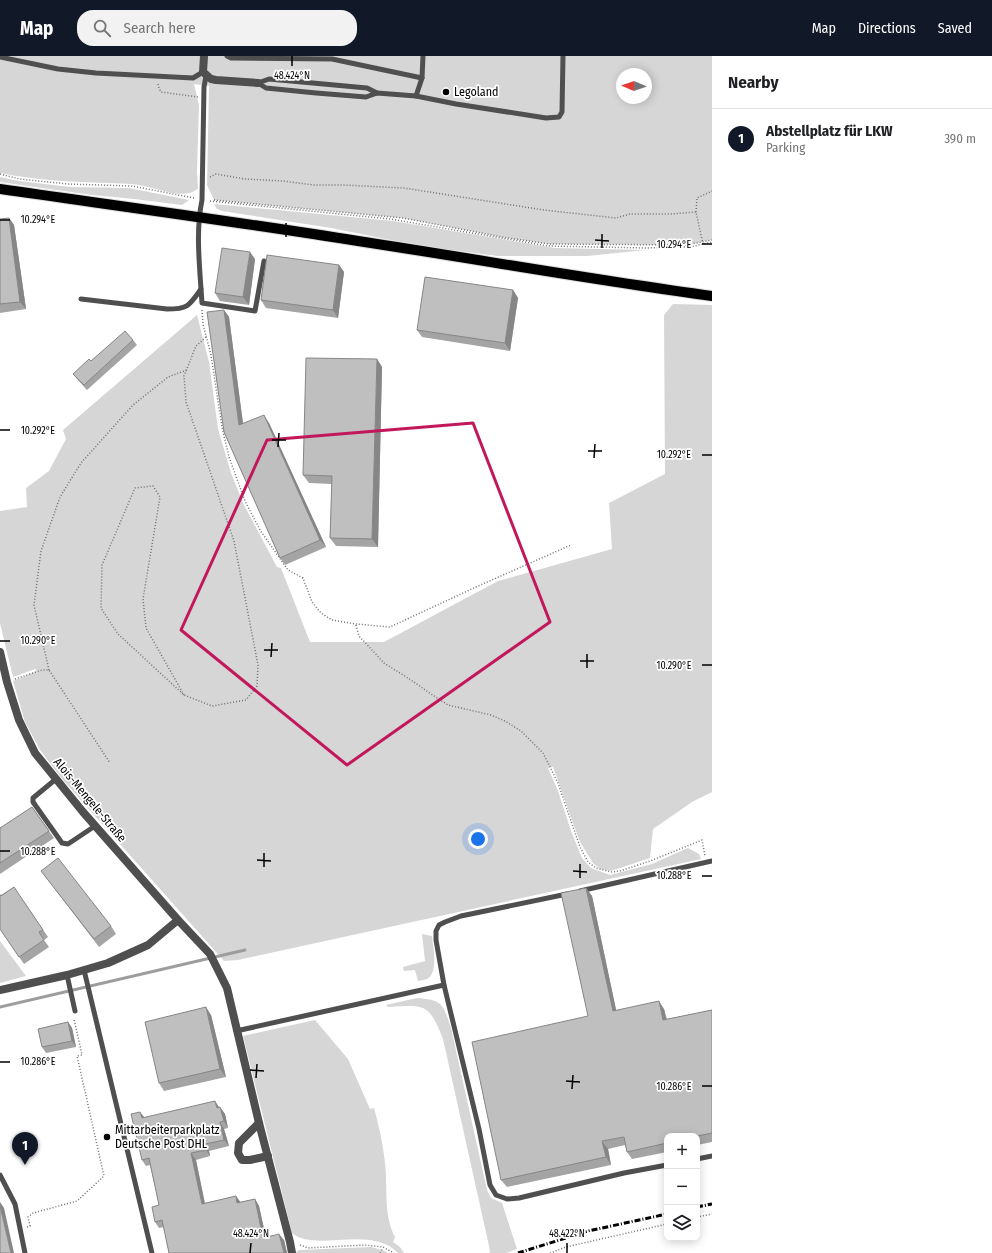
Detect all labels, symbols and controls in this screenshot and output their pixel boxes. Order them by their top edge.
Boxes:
search box [77,10,357,46]
text: Map [20,17,53,40]
icon: search [91,17,113,39]
text: Search here [123,19,196,37]
text: Map [812,20,836,37]
text: Directions [858,20,916,37]
text: Saved [938,20,972,37]
north arrow [616,68,652,104]
text: 48.424°N [274,70,310,82]
text: Nearby [728,72,779,93]
place label: Legoland [454,85,498,99]
marker: Legoland [441,87,451,97]
text: Abstellplatz für LKW [766,122,893,140]
text: 1 [738,131,744,146]
text: 390 m [944,131,976,146]
text: Parking [766,140,805,155]
text: 10.294°E [21,214,56,226]
text: 10.294°E [657,239,692,251]
text: 10.292°E [21,425,55,437]
text: 10.292°E [657,449,691,461]
text: 10.290°E [20,635,56,647]
text: 10.290°E [656,660,692,672]
street label: Alois-Mengele-Straße [51,755,129,845]
your location [468,829,488,849]
text: 10.288°E [20,846,56,858]
text: 10.288°E [656,870,692,882]
text: 10.286°E [21,1056,56,1068]
text: 10.286°E [657,1081,692,1093]
place label: Mittarbeiterparkplatz Deutsche Post DHL [115,1123,220,1151]
pin: 1 [12,1132,38,1165]
marker: Mittarbeiterparkplatz Deutsche Post DHL [102,1132,112,1142]
map controls [664,1133,700,1241]
button: + [664,1133,700,1169]
button: − [664,1169,700,1205]
button: layers [664,1205,700,1241]
text: 48.424°N [233,1228,269,1240]
text: 48.422°N [549,1228,585,1240]

